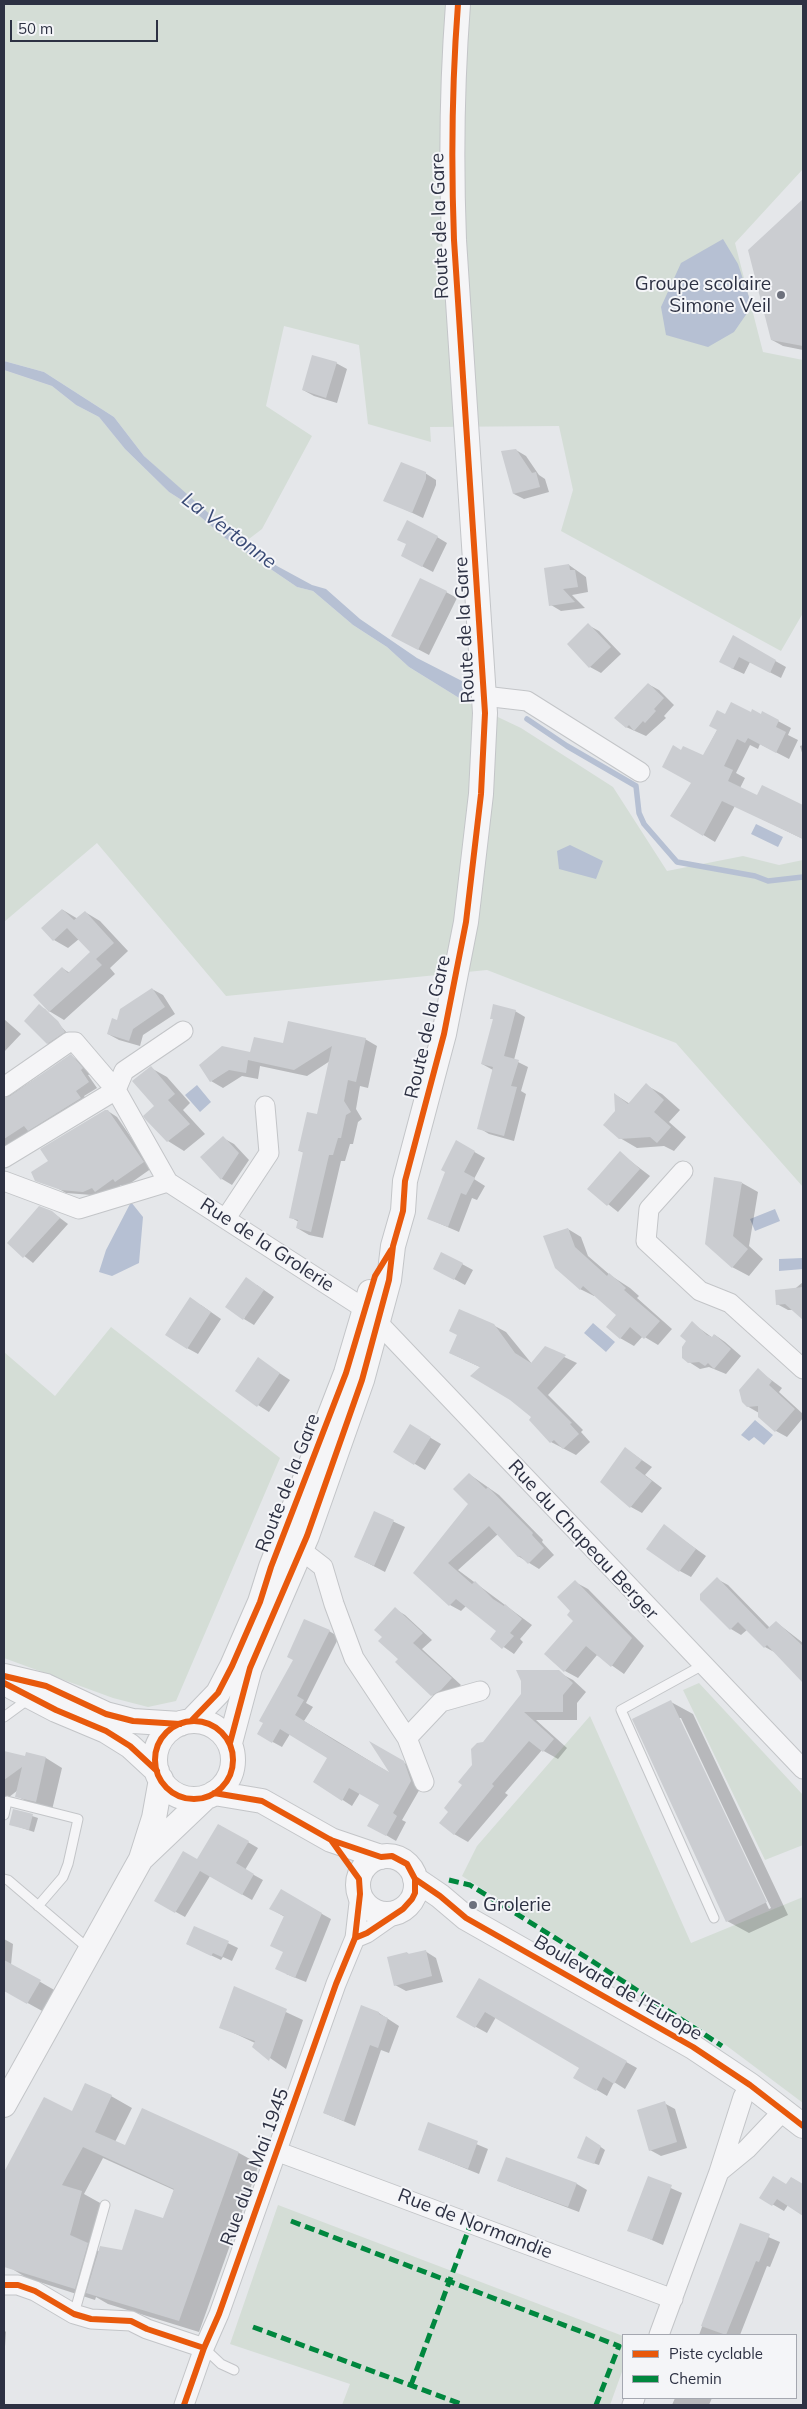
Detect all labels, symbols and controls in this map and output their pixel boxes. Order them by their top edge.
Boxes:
scale bar [12,10,160,42]
text: 50 m [18,19,53,38]
street label: Route de la Gare [426,152,454,300]
place label: Groupe scolaire Simone Veil [635,273,771,317]
marker: Groupe scolaire Simone Veil [775,289,787,301]
water label: La Vertonne [177,488,281,574]
street label: Route de la Gare [450,556,480,704]
street label: Route de la Gare [400,953,456,1101]
street label: Rue de la Grolerie [196,1193,338,1297]
street label: Route de la Gare [251,1410,325,1556]
street label: Rue du Chapeau Berger [503,1455,663,1625]
place label: Grolerie [483,1894,551,1916]
marker: Grolerie [467,1899,479,1911]
street label: Boulevard de l'Europe [530,1930,706,2046]
street label: Rue du 8 Mai 1945 [216,2085,294,2249]
street label: Rue de Normandie [395,2184,555,2264]
legend [622,2334,797,2399]
text: Piste cyclable [669,2344,763,2363]
text: Chemin [669,2369,722,2388]

